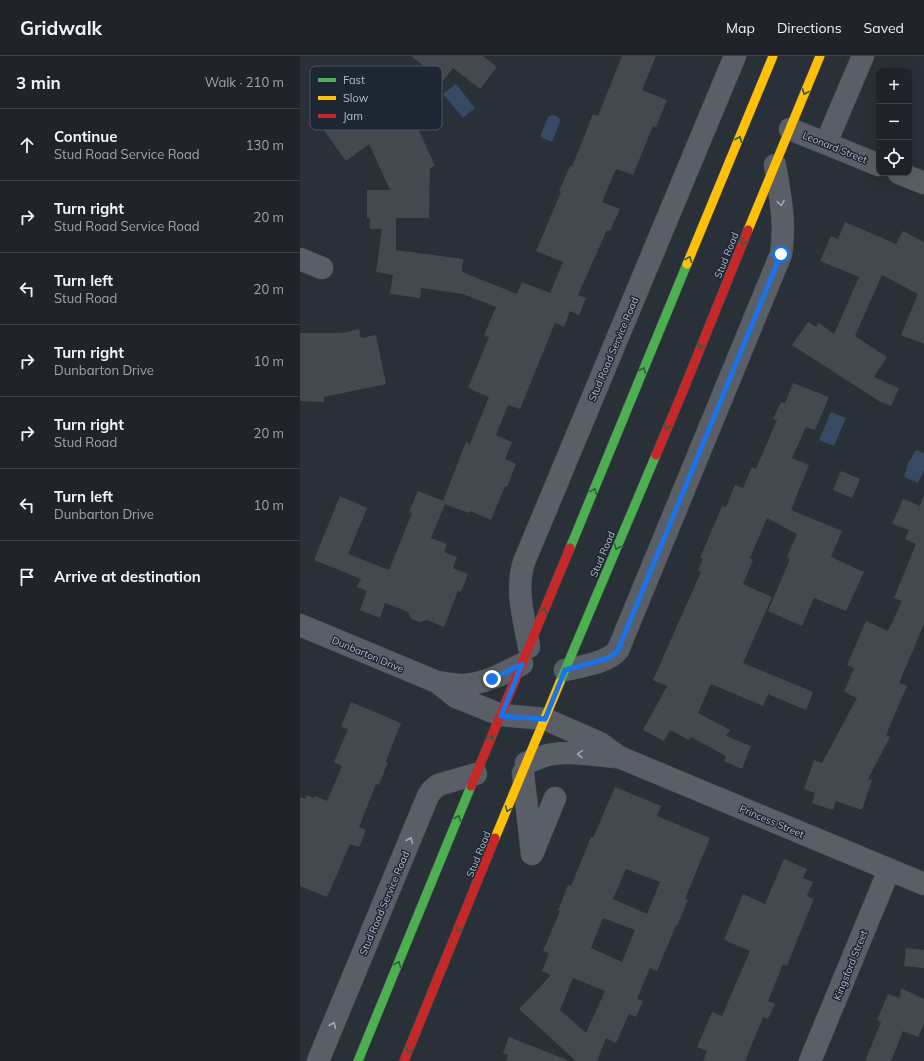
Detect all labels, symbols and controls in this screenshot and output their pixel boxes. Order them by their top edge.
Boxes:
text: Gridwalk [20,16,102,40]
text: Map [726,19,755,37]
text: Directions [777,19,842,37]
text: Saved [864,19,904,37]
legend [310,66,442,130]
map controls [876,68,912,176]
button: + [876,68,912,104]
text: 3 min [16,72,61,93]
text: Fast [343,73,365,87]
text: Walk · 210 m [205,74,284,90]
one-way arrow [802,88,810,95]
text: Slow [343,91,369,105]
button: − [876,104,912,140]
text: Jam [343,109,363,123]
text: Continue [54,127,117,146]
street label: Leonard Street [801,129,869,166]
icon: ahead [16,134,38,156]
one-way arrow [734,135,742,142]
text: 130 m [246,137,284,153]
button: locate [876,140,912,176]
text: Stud Road Service Road [54,146,200,162]
text: Turn right [54,199,124,218]
one-way arrow [776,200,785,206]
icon: right [16,206,38,228]
text: 20 m [254,209,284,225]
text: Stud Road Service Road [54,218,200,234]
street label: Stud Road [711,230,742,280]
one-way arrow [740,238,748,246]
route start [772,245,790,263]
one-way arrow [684,255,692,263]
text: Turn left [54,271,113,290]
icon: left [16,278,38,300]
text: 20 m [254,281,284,297]
text: Stud Road [54,290,117,306]
street label: Stud Road Service Road [586,295,641,403]
one-way arrow [697,342,705,349]
text: Turn right [54,343,124,362]
icon: right [16,350,38,372]
text: 10 m [254,353,284,369]
text: Dunbarton Drive [54,362,154,378]
one-way arrow [638,367,646,375]
text: Turn right [54,415,124,434]
icon: right [16,422,38,444]
one-way arrow [664,424,672,431]
text: 20 m [254,425,284,441]
text: Stud Road [54,434,117,450]
text: Turn left [54,487,113,506]
one-way arrow [589,487,597,494]
icon: left [16,494,38,516]
text: 10 m [254,497,284,513]
text: Dunbarton Drive [54,506,154,522]
street label: Stud Road [587,529,618,579]
one-way arrow [614,542,622,550]
icon: arrive [16,566,38,588]
text: Arrive at destination [54,567,201,586]
one-way arrow [540,607,548,614]
street label: Dunbarton Drive [330,633,406,675]
route end [483,670,501,688]
one-way arrow [486,735,494,743]
one-way arrow [577,749,583,758]
street label: Princess Street [738,802,806,841]
one-way arrow [505,805,513,813]
one-way arrow [453,815,461,822]
street label: Stud Road [463,829,494,879]
one-way arrow [405,837,413,845]
street label: Stud Road Service Road [357,849,412,957]
one-way arrow [455,926,463,933]
street label: Kingsford Street [831,928,871,1002]
one-way arrow [393,961,401,968]
one-way arrow [328,1022,336,1029]
one-way arrow [406,1045,414,1053]

